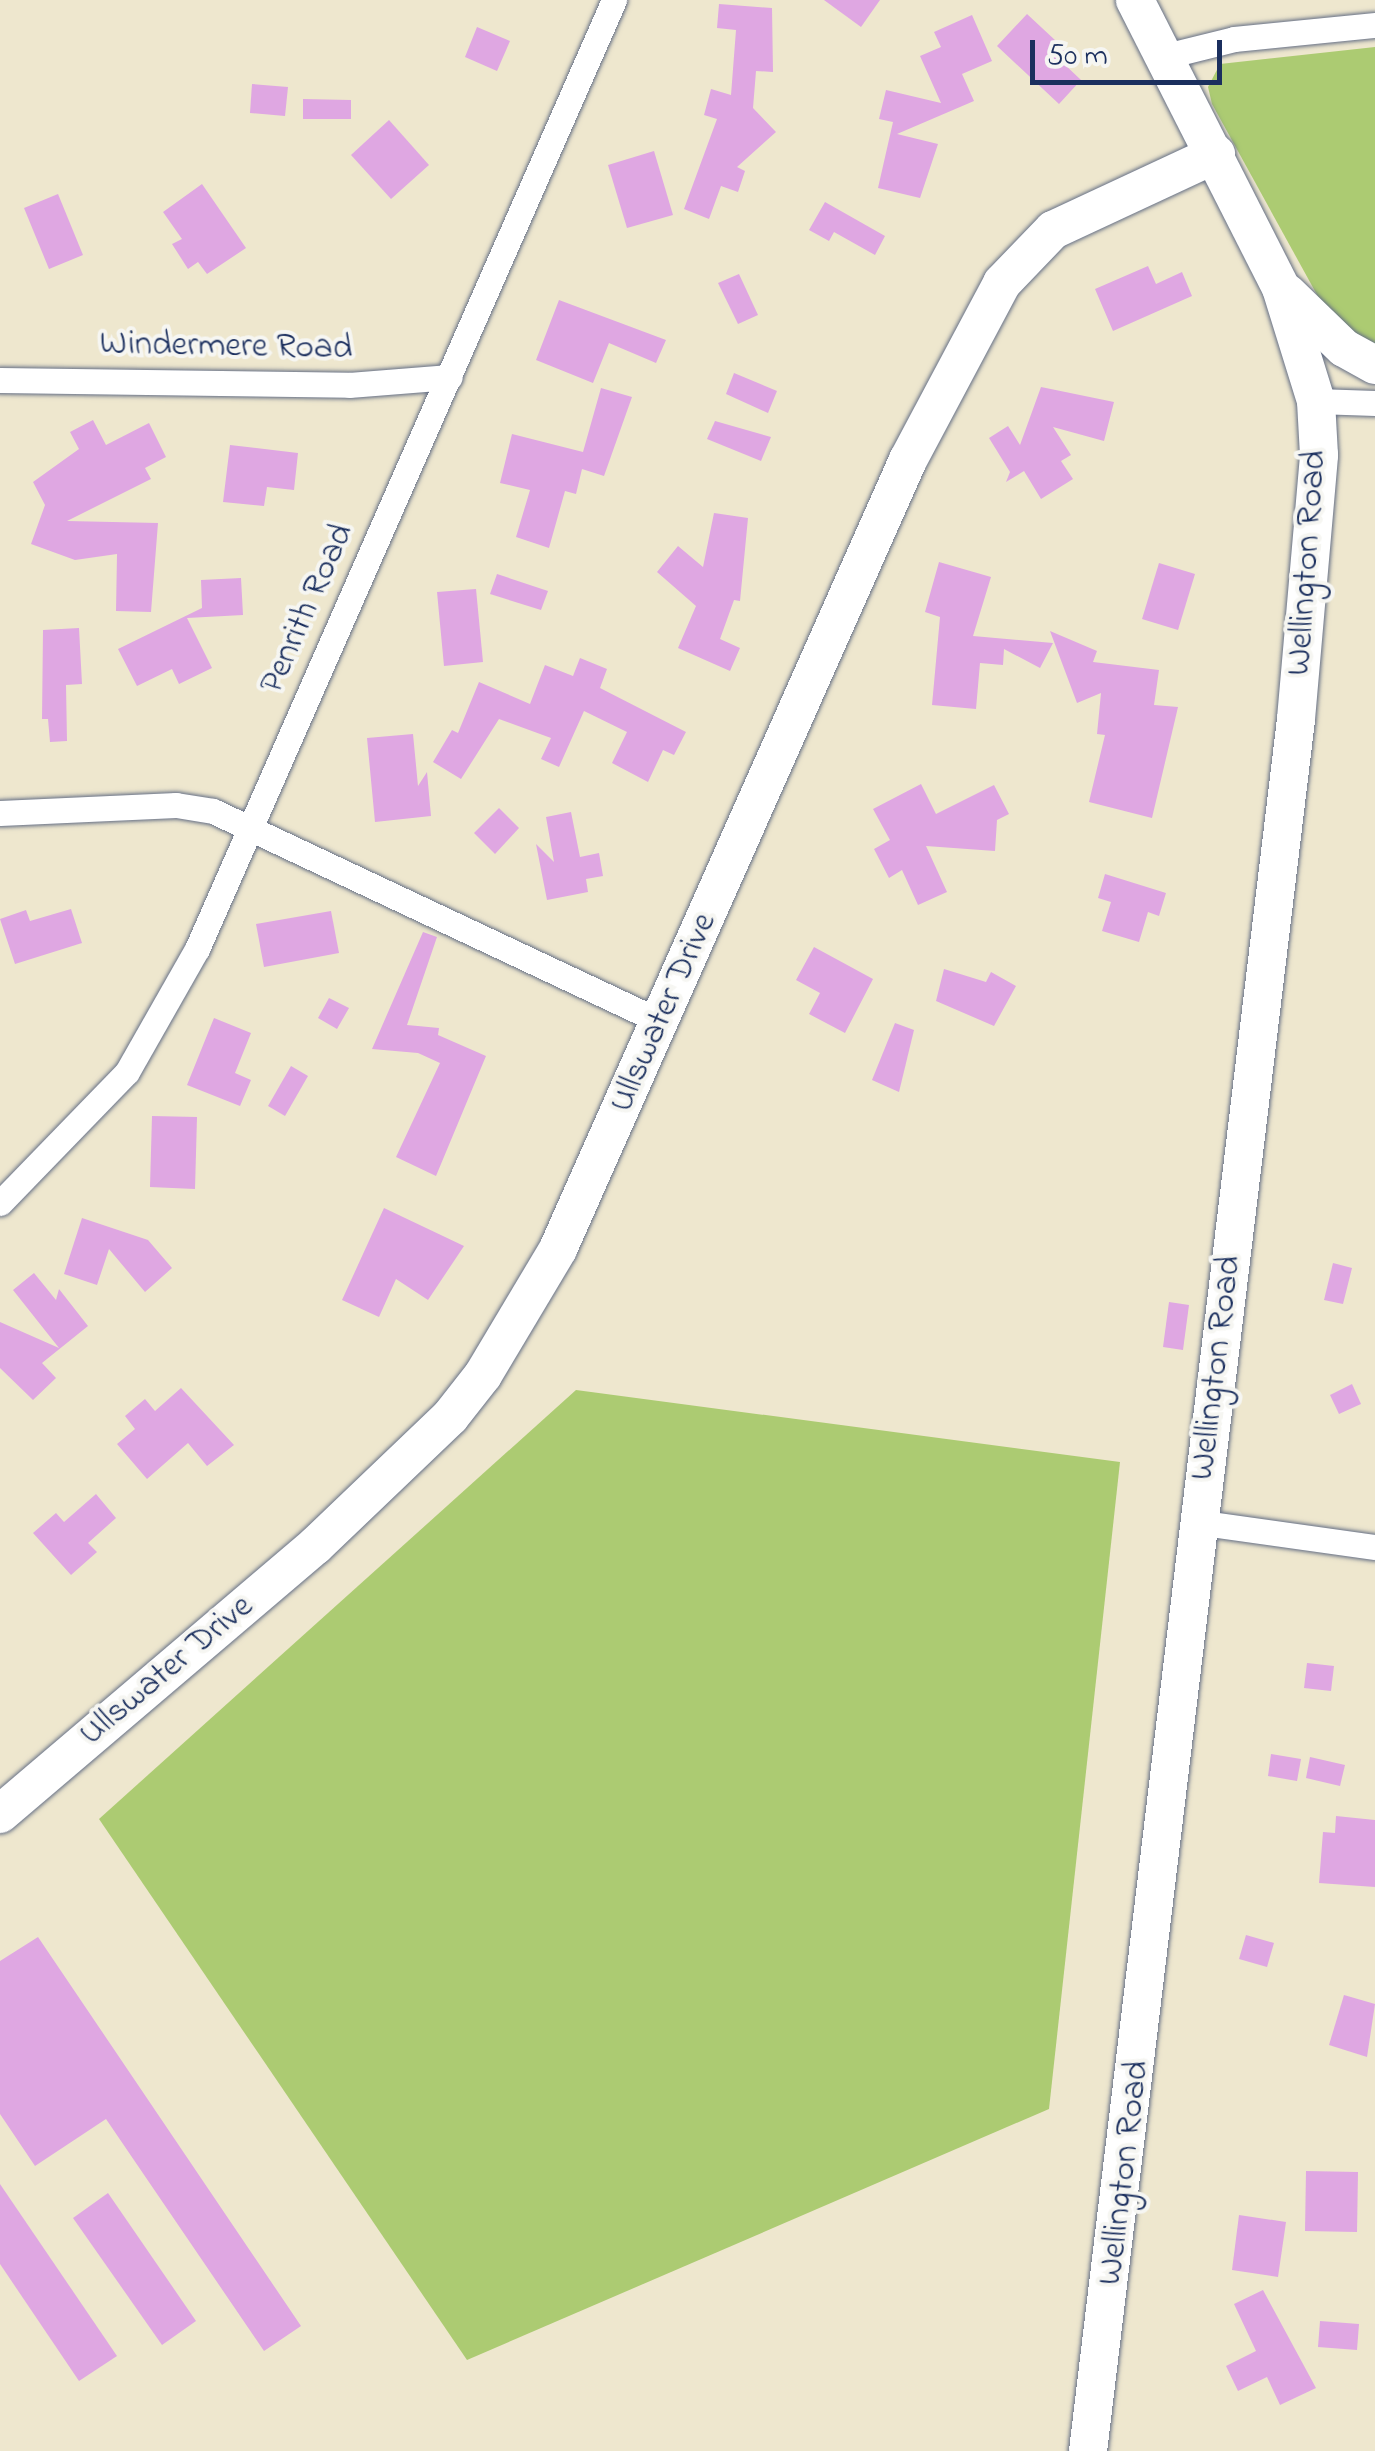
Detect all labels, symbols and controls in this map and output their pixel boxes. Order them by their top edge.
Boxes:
scale bar [1035,20,1228,82]
text: 50 m [1047,35,1108,79]
street label: Windermere Road [99,324,353,370]
street label: Wellington Road [1279,449,1337,677]
street label: Penrith Road [252,518,364,700]
street label: Ullswater Drive [601,907,727,1119]
street label: Wellington Road [1182,1253,1252,1483]
street label: Ullswater Drive [72,1586,262,1756]
street label: Wellington Road [1090,2058,1160,2288]

